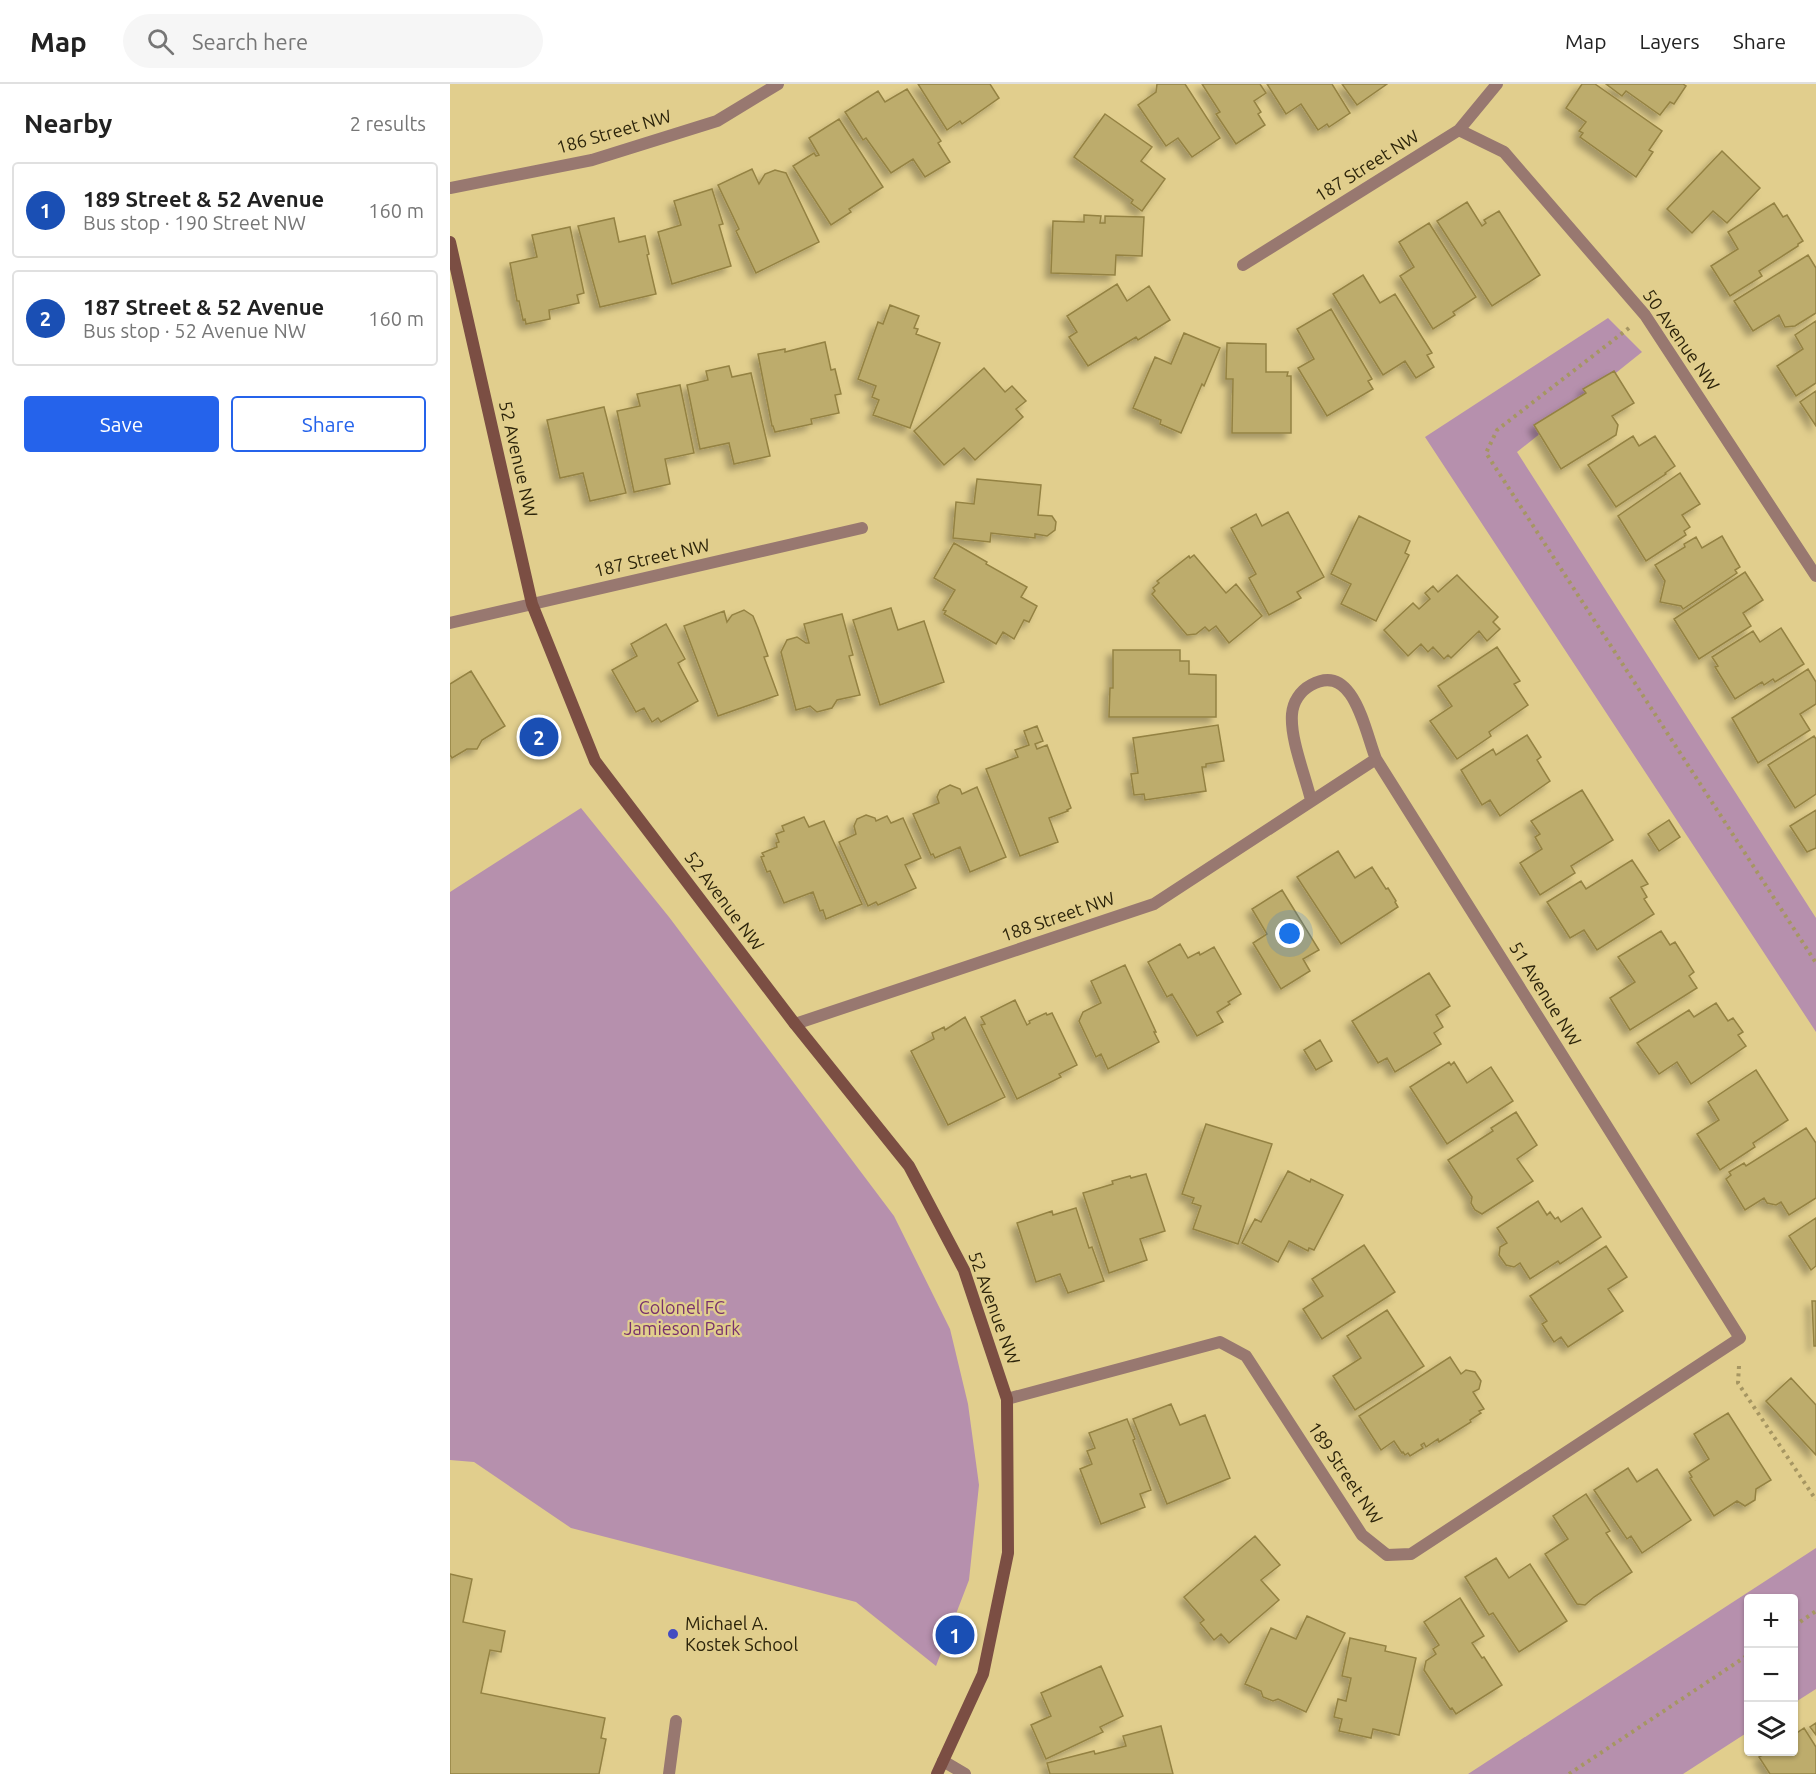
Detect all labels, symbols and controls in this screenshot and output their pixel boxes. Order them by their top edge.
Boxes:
search box [123,14,543,68]
icon: search [144,25,177,58]
text: Map [30,26,87,57]
text: Search here [192,29,308,54]
text: Map [1565,29,1606,53]
text: Layers [1639,29,1700,53]
text: Share [1733,29,1786,53]
street label: 186 Street NW [554,105,674,157]
text: Nearby [24,109,112,138]
text: 2 results [350,112,426,135]
street label: 187 Street NW [1311,125,1422,205]
text: 189 Street & 52 Avenue [83,186,324,211]
text: 1 [40,199,51,222]
text: 160 m [368,199,424,222]
text: Bus stop · 190 Street NW [83,211,306,234]
street label: 50 Avenue NW [1640,285,1724,394]
text: 187 Street & 52 Avenue [83,294,324,319]
text: 2 [40,307,51,330]
text: 160 m [368,307,424,330]
text: Bus stop · 52 Avenue NW [83,319,306,342]
button: Save [24,396,219,452]
button: Share [231,396,426,452]
street label: 52 Avenue NW [496,399,542,519]
street label: 187 Street NW [592,534,712,580]
pin: 2 [520,714,559,760]
street label: 52 Avenue NW [681,847,769,954]
street label: 188 Street NW [998,887,1117,945]
your location [1275,919,1304,948]
street label: 51 Avenue NW [1506,938,1586,1049]
street label: 52 Avenue NW [965,1248,1025,1367]
park label: Colonel FC Jamieson Park [624,1297,740,1338]
street label: 189 Street NW [1304,1418,1387,1527]
map controls [1744,1594,1798,1756]
button: + [1744,1594,1798,1648]
pin: 1 [936,1612,974,1658]
place label: Michael A. Kostek School [685,1613,798,1654]
marker: Michael A. Kostek School [666,1627,680,1641]
button: − [1744,1648,1798,1702]
button: layers [1744,1702,1798,1756]

